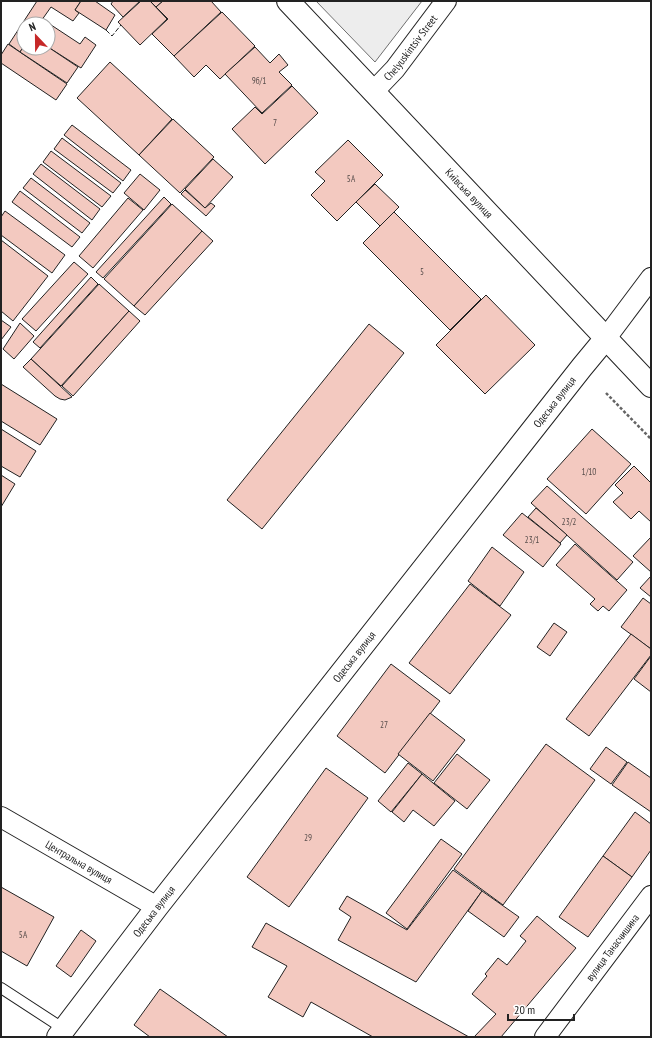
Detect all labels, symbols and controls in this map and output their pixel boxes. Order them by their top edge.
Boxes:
street label: Chelyuskintsiv Street [381,12,440,84]
north arrow [16,16,56,56]
text: N [27,19,38,34]
house number: 9б/1 [252,75,266,86]
house number: 7 [273,117,277,128]
street label: Київська вулиця [442,165,496,221]
house number: 5А [347,173,356,184]
house number: 5 [420,266,424,277]
street label: Одеська вулиця [530,374,579,430]
house number: 1/10 [582,466,596,477]
house number: 23/2 [562,516,576,527]
house number: 23/1 [525,534,539,545]
street label: Одеська вулиця [330,628,378,685]
house number: 27 [380,719,388,730]
house number: 29 [304,832,312,843]
street label: Центральна вулиця [43,837,115,887]
street label: Одеська вулиця [130,883,178,940]
street label: вулиця Танасчишина [583,911,642,984]
house number: 5А [19,929,28,940]
scale bar [508,996,574,1022]
text: 20 m [514,1002,535,1017]

